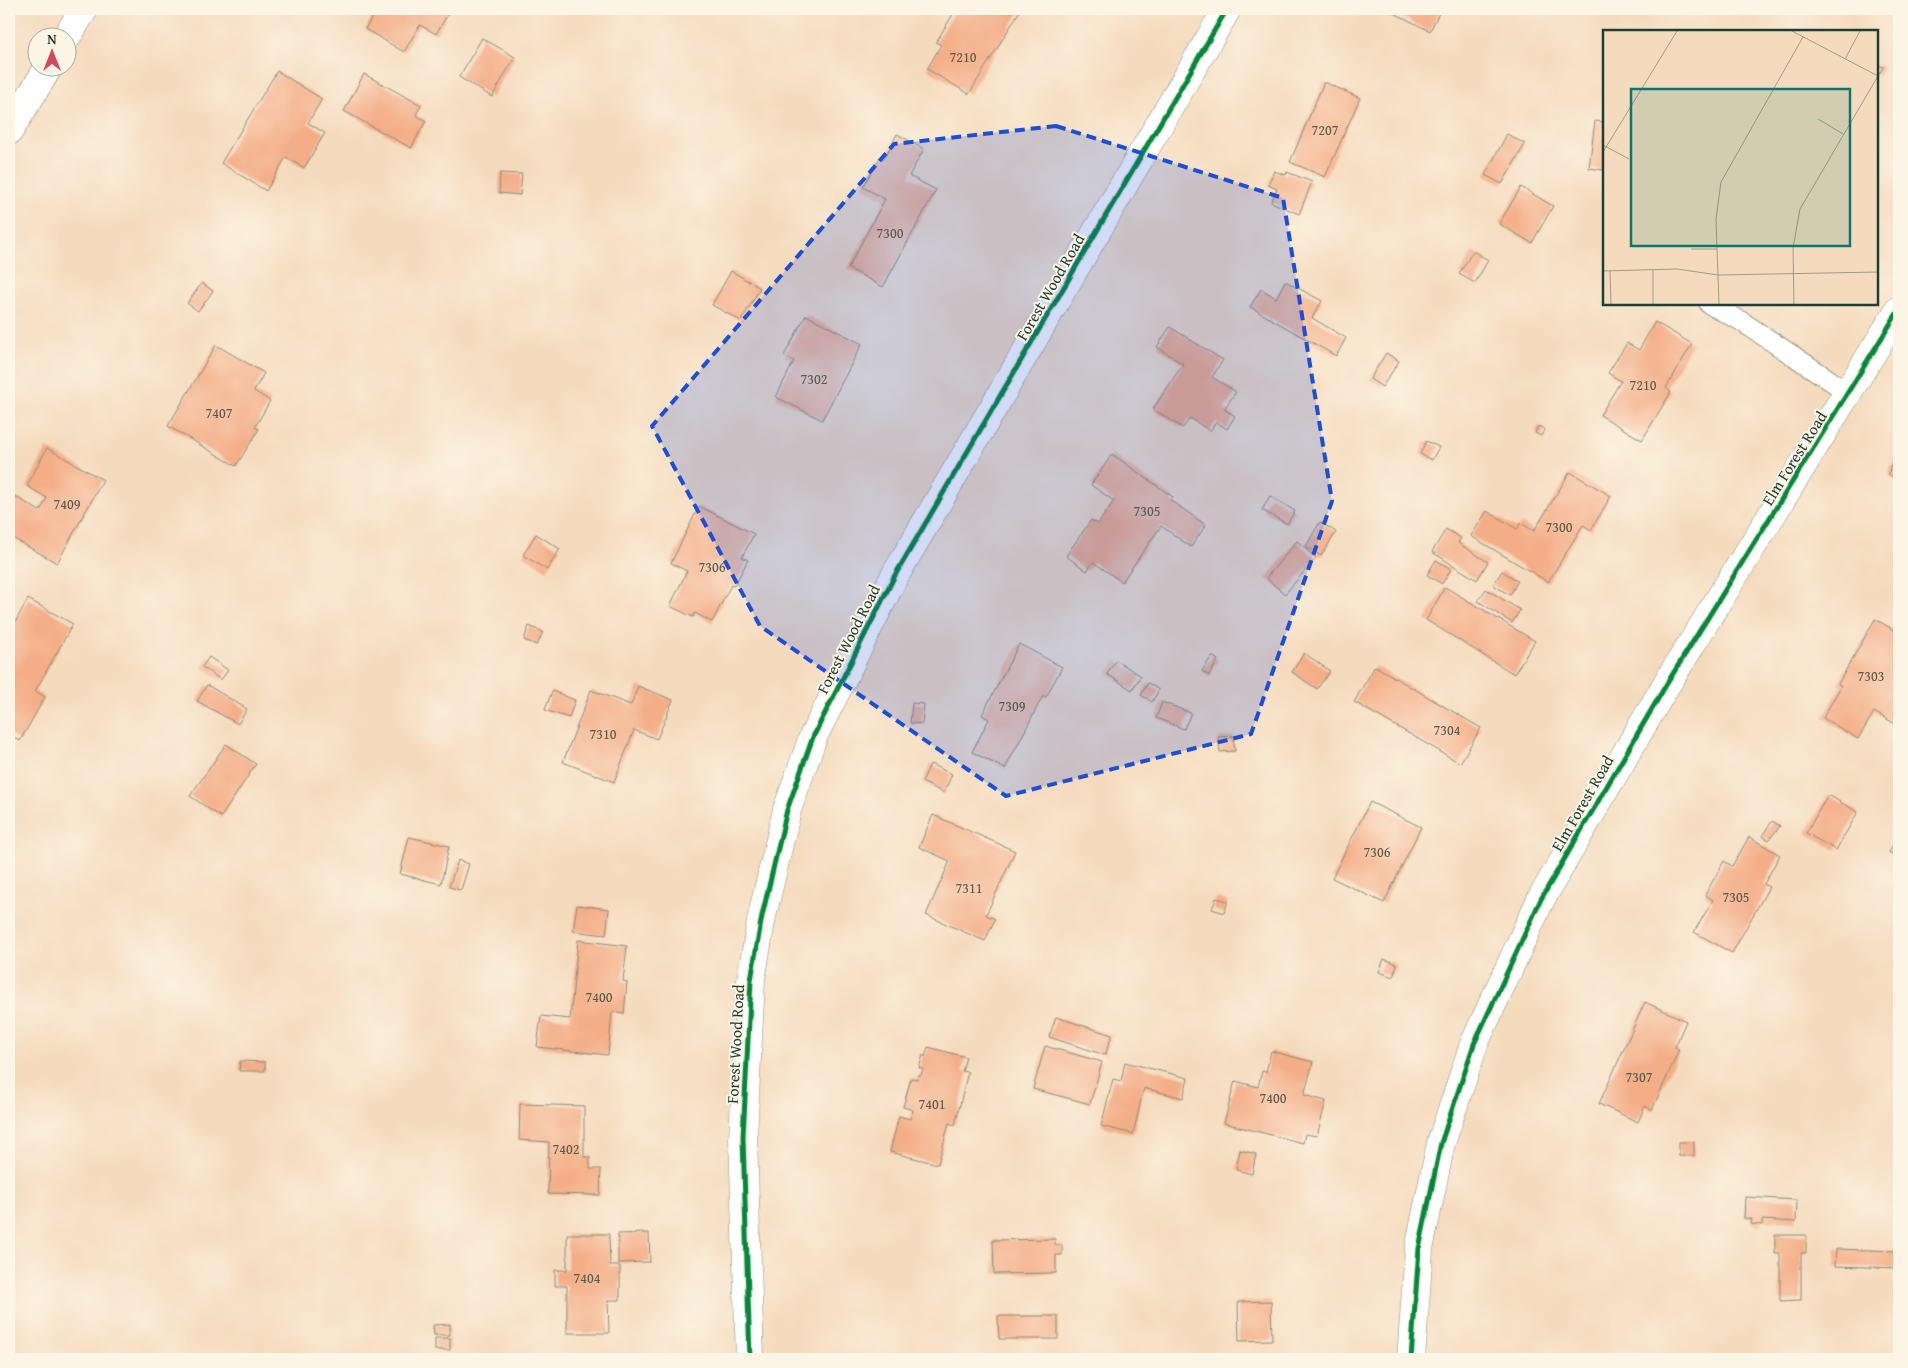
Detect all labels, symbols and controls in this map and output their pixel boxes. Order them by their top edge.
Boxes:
north arrow [28,28,78,78]
text: N [47,29,57,49]
inset map [1603,30,1878,305]
house number: 7210 [950,47,977,67]
house number: 7207 [1312,120,1339,140]
house number: 7300 [877,223,904,243]
street label: Forest Wood Road [1010,229,1091,345]
house number: 7302 [801,369,827,389]
house number: 7210 [1630,375,1657,395]
house number: 7407 [206,403,233,423]
street label: Elm Forest Road [1755,406,1833,510]
house number: 7409 [54,494,81,514]
house number: 7305 [1134,501,1160,521]
house number: 7300 [1546,517,1573,537]
house number: 7306 [699,557,726,577]
street label: Forest Wood Road [810,580,886,698]
house number: 7303 [1858,666,1884,686]
house number: 7309 [999,696,1026,716]
house number: 7304 [1434,720,1461,740]
house number: 7310 [590,724,617,744]
street label: Elm Forest Road [1545,750,1619,856]
house number: 7306 [1364,842,1391,862]
house number: 7311 [956,878,982,898]
house number: 7305 [1723,887,1749,907]
street label: Forest Wood Road [720,983,750,1104]
house number: 7400 [586,987,613,1007]
house number: 7307 [1626,1067,1653,1087]
house number: 7400 [1260,1088,1287,1108]
house number: 7401 [919,1094,945,1114]
house number: 7402 [553,1139,579,1159]
house number: 7404 [574,1268,601,1288]

